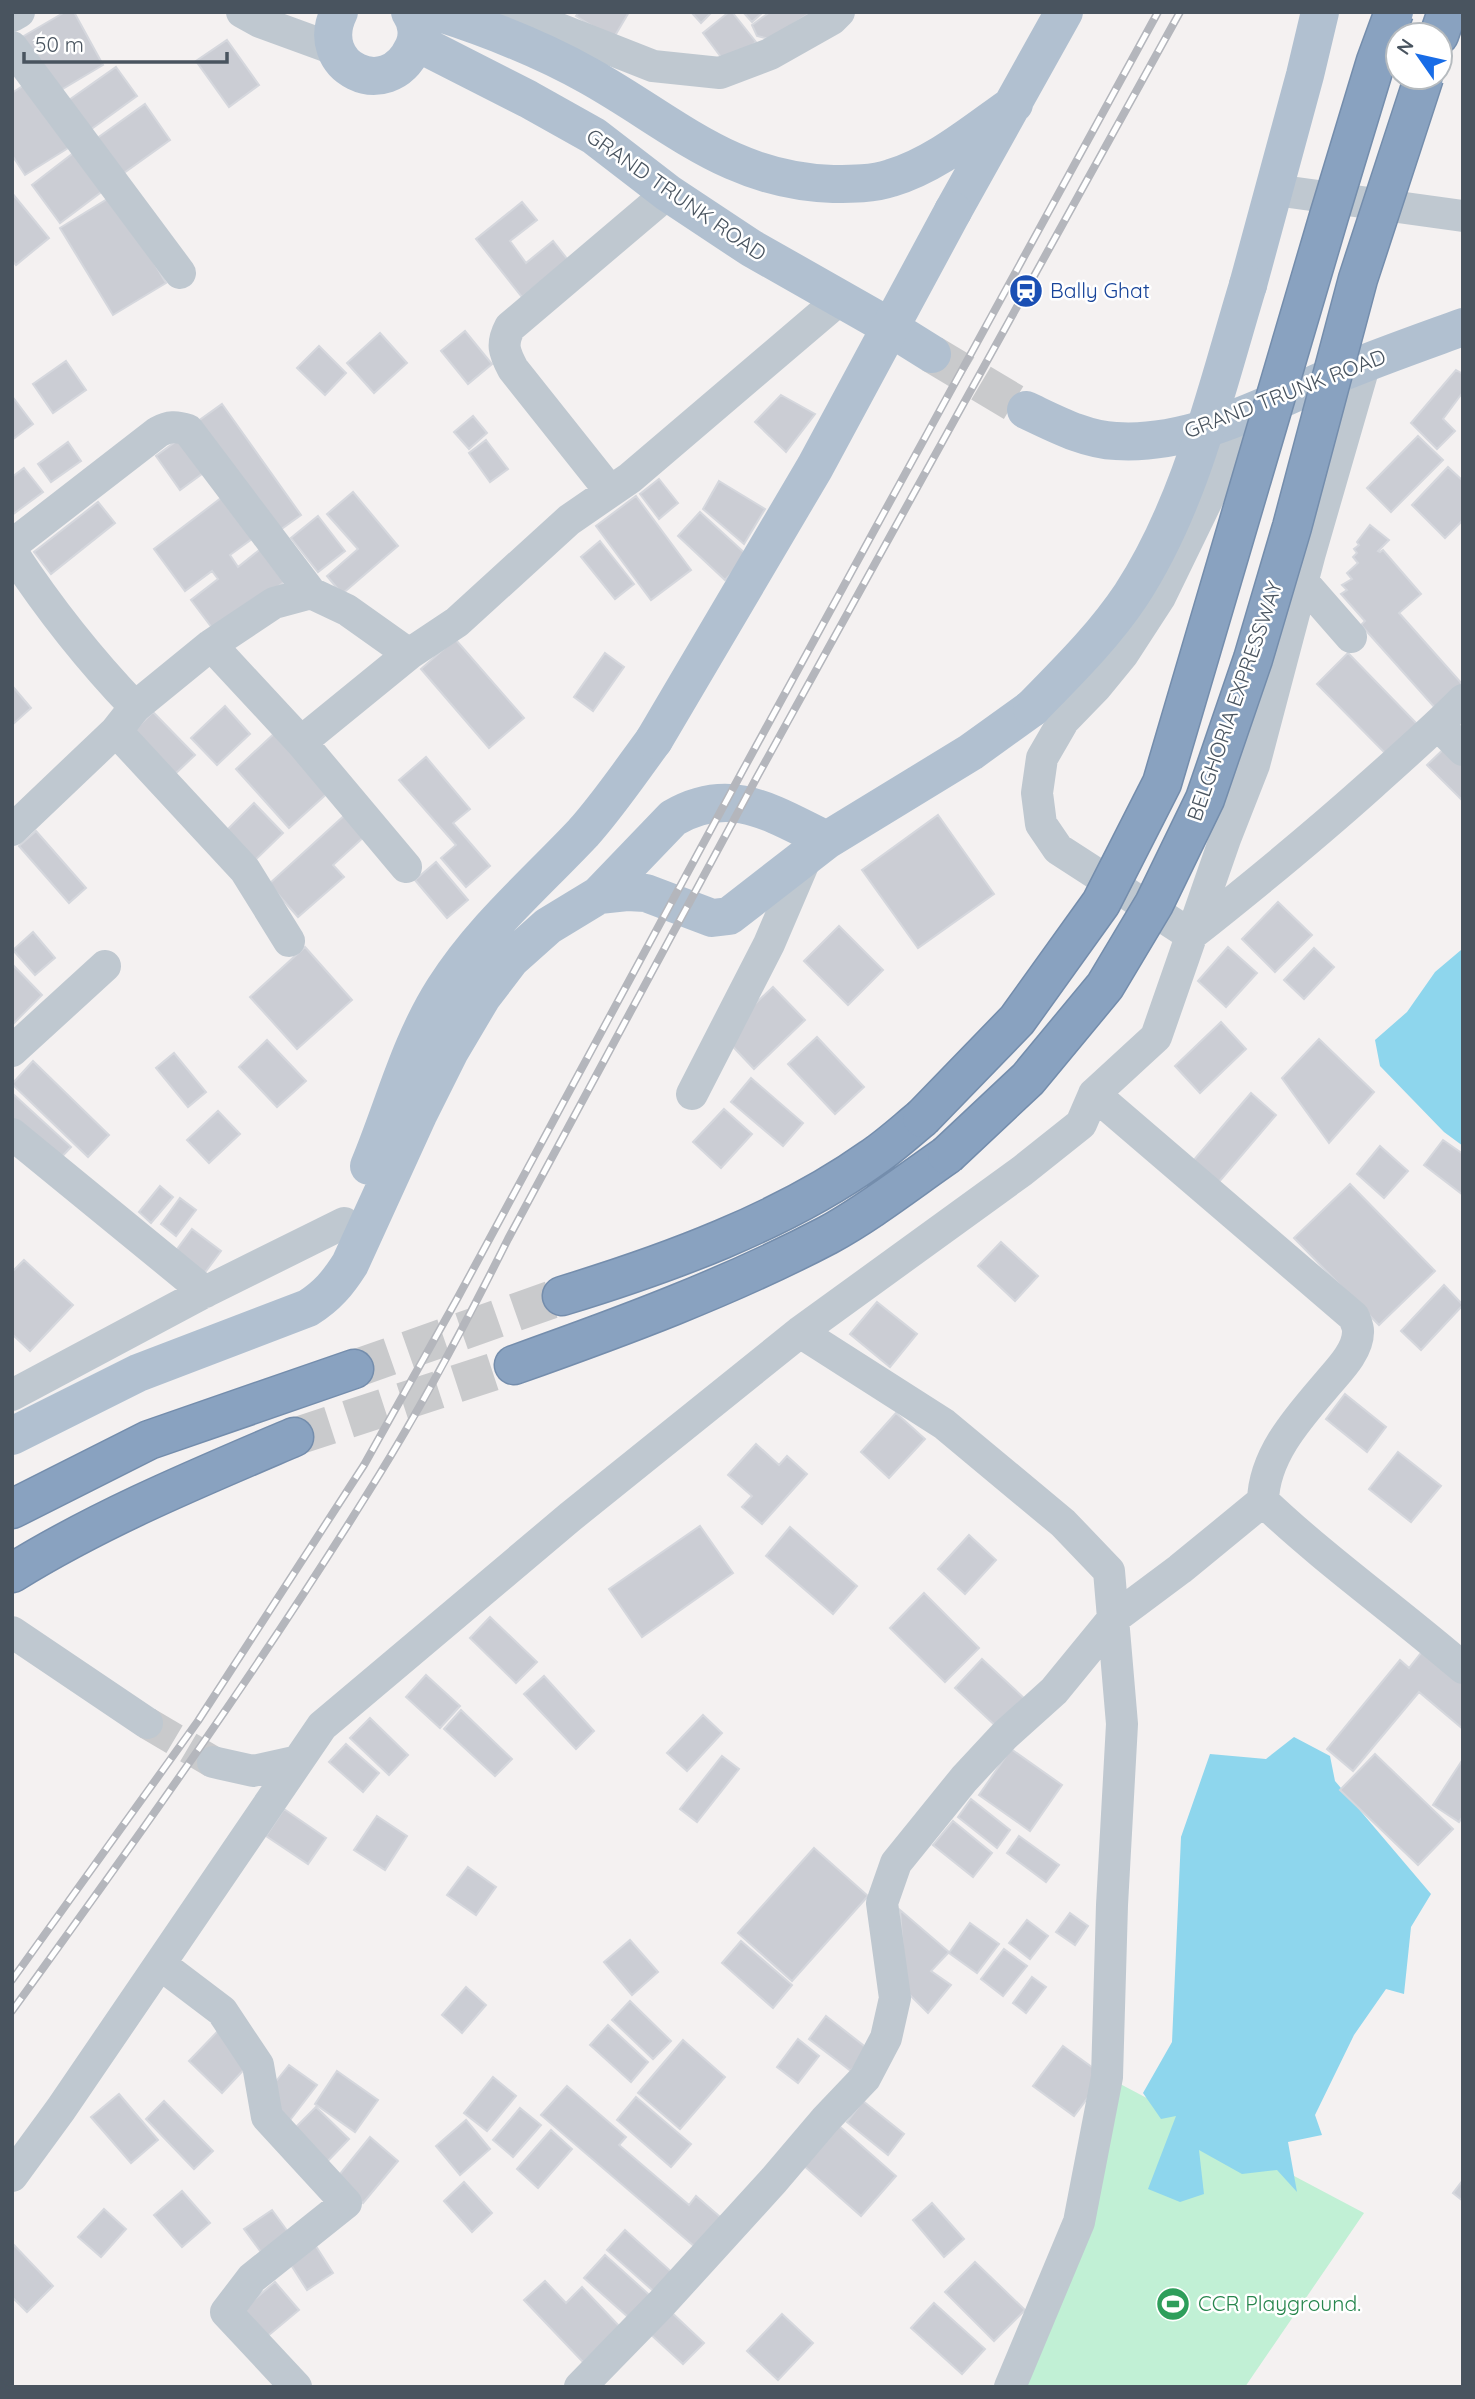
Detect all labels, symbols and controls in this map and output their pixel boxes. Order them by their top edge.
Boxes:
scale bar [24,21,228,65]
north arrow [1384,21,1454,91]
text: 50 m [35,31,84,57]
text: N [1391,34,1419,59]
street label: GRAND TRUNK ROAD [582,122,772,266]
station icon: Bally Ghat [1007,272,1045,310]
place label: Bally Ghat [1050,277,1150,303]
street label: GRAND TRUNK ROAD [1180,343,1389,443]
street label: BELGHORIA EXPRESSWAY [1181,577,1287,824]
sports icon: CCR Playground. [1154,2285,1192,2323]
place label: CCR Playground. [1198,2290,1361,2316]

